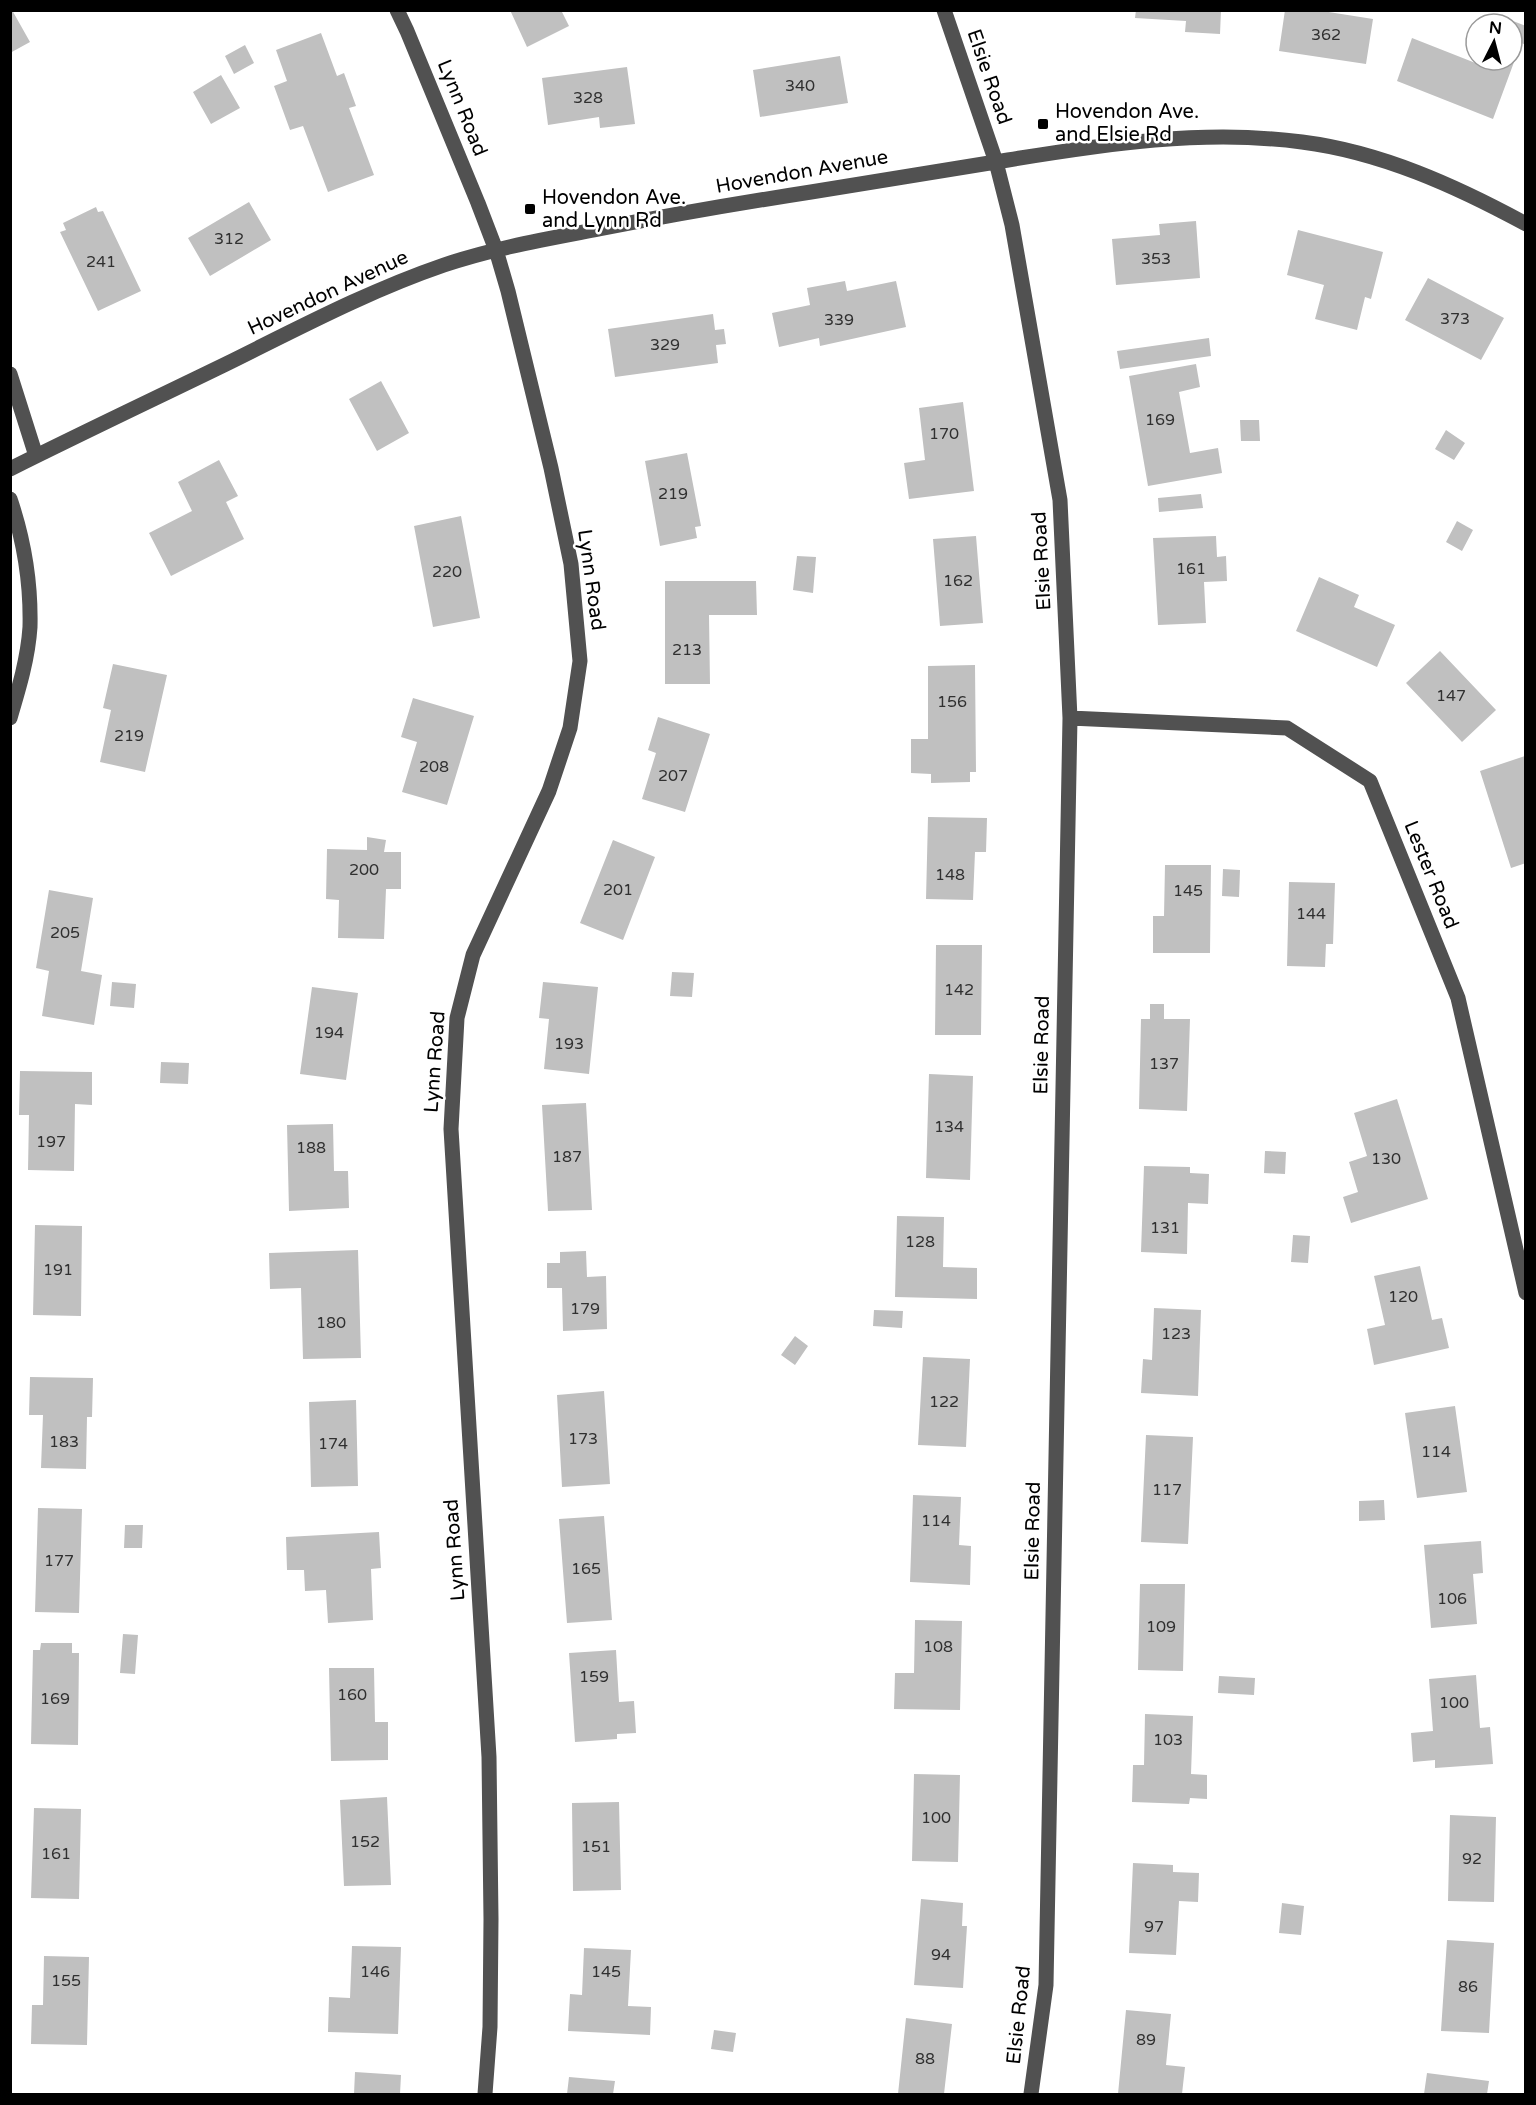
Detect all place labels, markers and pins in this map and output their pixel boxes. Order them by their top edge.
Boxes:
place label: Hovendon Ave. and Elsie Rd [1055,100,1199,147]
marker: Hovendon Ave. and Elsie Rd [1036,117,1050,131]
place label: Hovendon Ave. and Lynn Rd [542,186,686,233]
marker: Hovendon Ave. and Lynn Rd [523,202,537,216]

